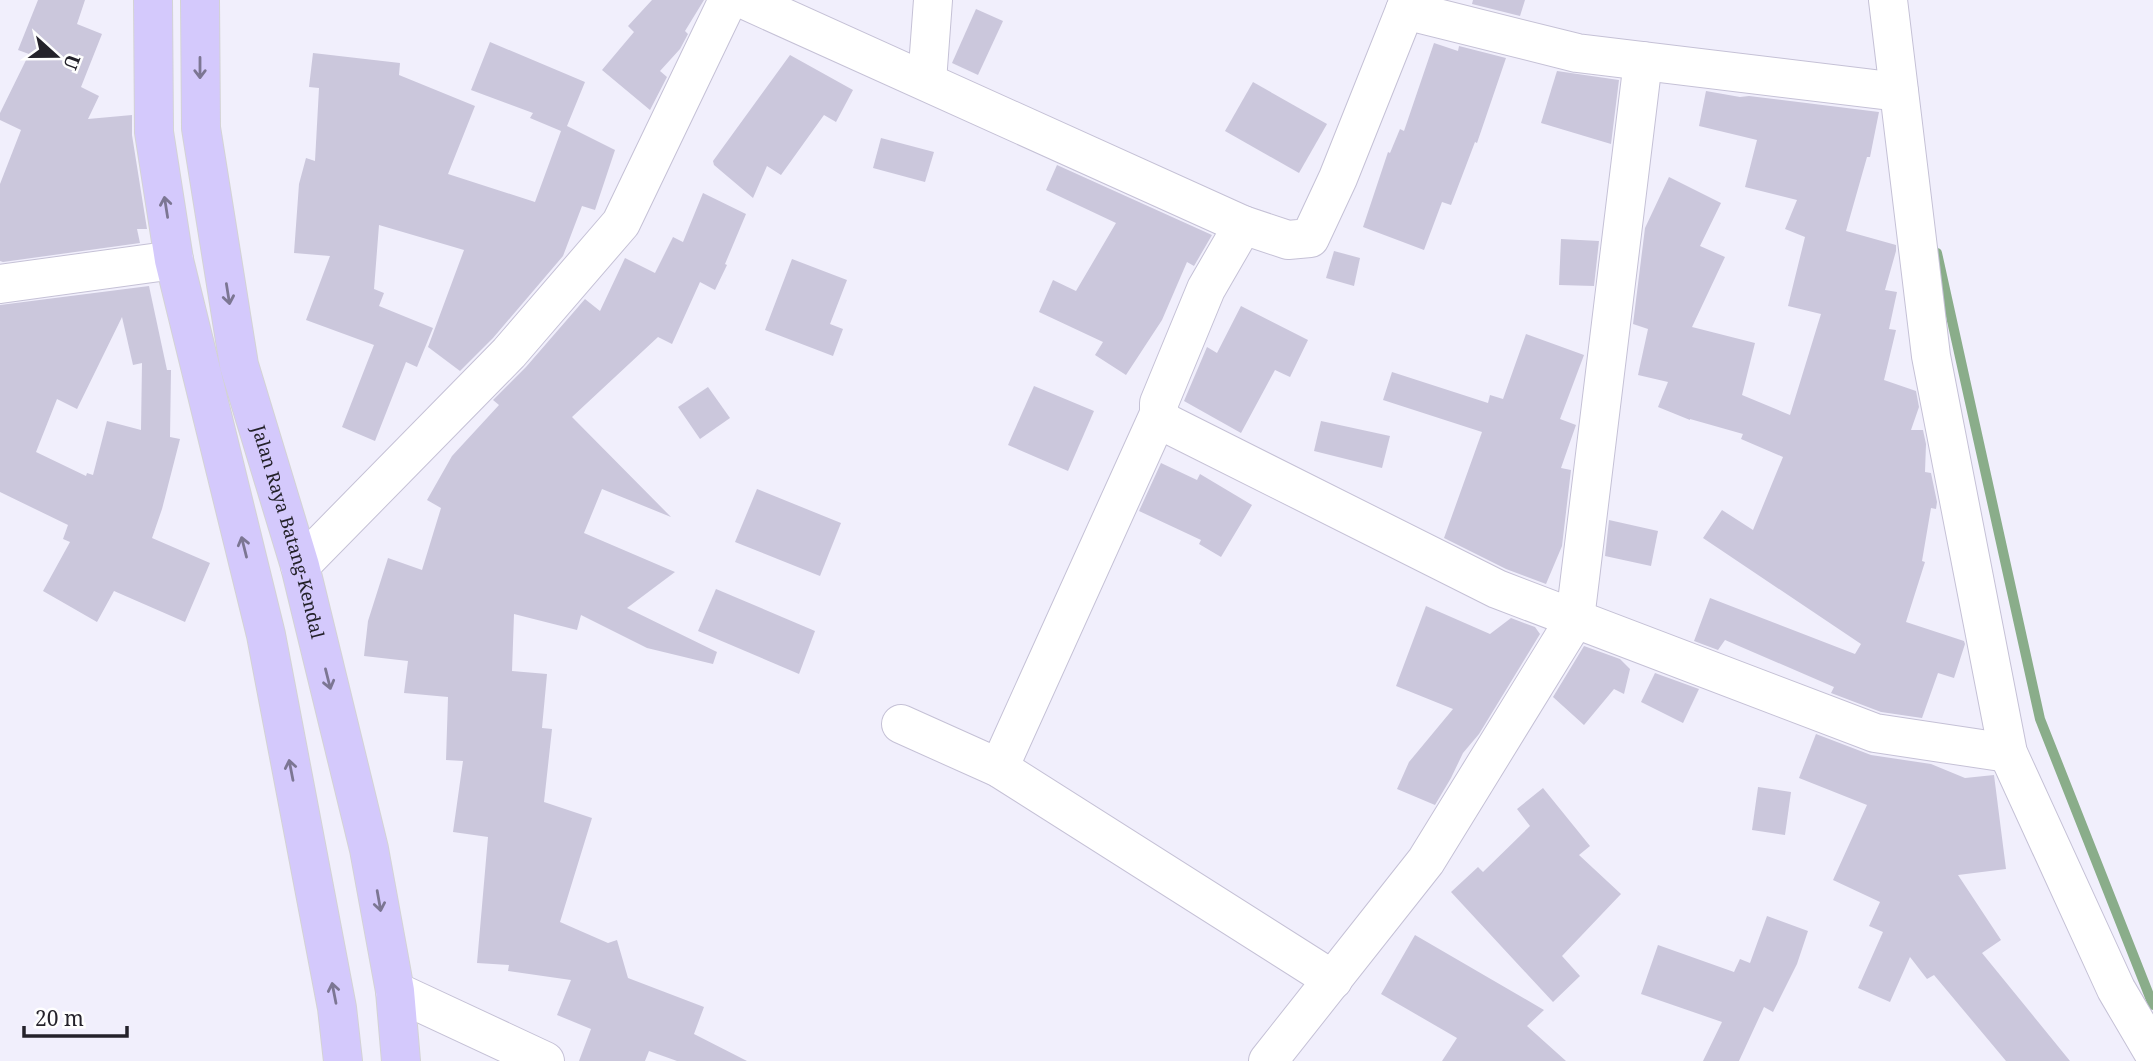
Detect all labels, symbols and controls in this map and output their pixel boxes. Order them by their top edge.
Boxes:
north arrow [21,21,91,91]
text: U [57,51,87,73]
one-way arrow [193,56,207,79]
one-way arrow [159,196,172,218]
one-way arrow [222,282,235,304]
street label: Jalan Raya Batang-Kendal [247,421,330,641]
one-way arrow [237,537,250,559]
one-way arrow [322,667,335,690]
one-way arrow [284,759,298,782]
one-way arrow [373,889,386,912]
one-way arrow [327,982,341,1005]
scale bar [24,995,128,1038]
text: 20 m [35,1004,84,1032]

